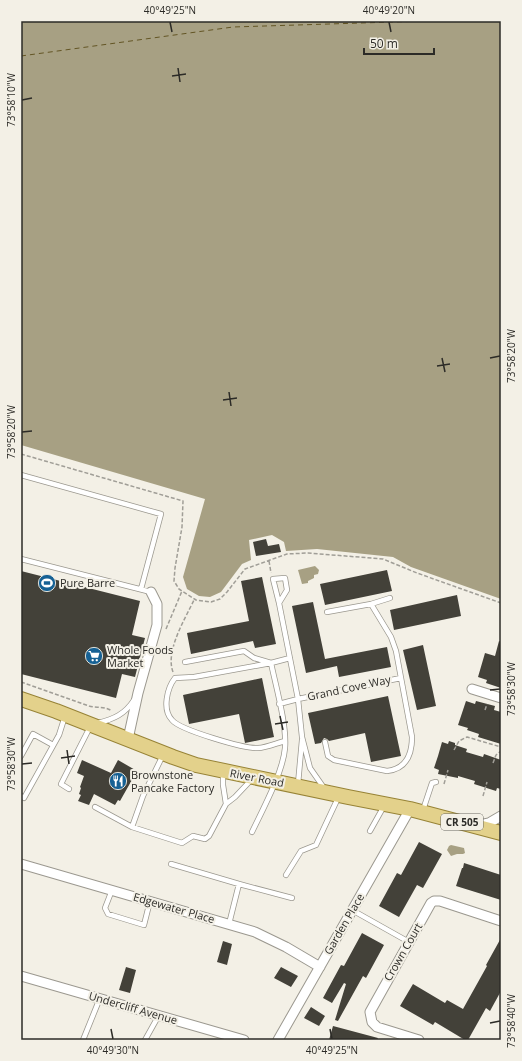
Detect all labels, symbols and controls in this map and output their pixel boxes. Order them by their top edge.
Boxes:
text: 40°49'25"N [144,3,196,17]
text: 40°49'20"N [363,3,415,17]
scale bar [364,30,434,56]
text: 50 m [370,35,398,52]
text: 73°58'10"W [4,72,18,127]
text: 73°58'20"W [504,328,518,383]
text: 73°58'20"W [4,404,18,459]
sports icon: Pure Barre [37,573,57,593]
place label: Pure Barre [60,575,115,590]
place label: Whole Foods Market [107,642,173,670]
supermarket icon: Whole Foods Market [84,646,104,666]
text: 73°58'30"W [504,661,518,716]
street label: Grand Cove Way [306,671,392,704]
text: 73°58'30"W [4,736,18,791]
street label: River Road [229,765,285,790]
place label: Brownstone Pancake Factory [131,767,215,795]
restaurant icon: Brownstone Pancake Factory [108,771,128,791]
road number: CR 505 [441,814,483,830]
street label: Edgewater Place [132,889,217,926]
street label: Garden Place [320,891,367,957]
street label: Crown Court [380,920,425,984]
street label: Undercliff Avenue [87,988,179,1027]
text: 73°58'40"W [504,993,518,1048]
text: 40°49'30"N [87,1043,139,1057]
text: 40°49'25"N [306,1043,358,1057]

